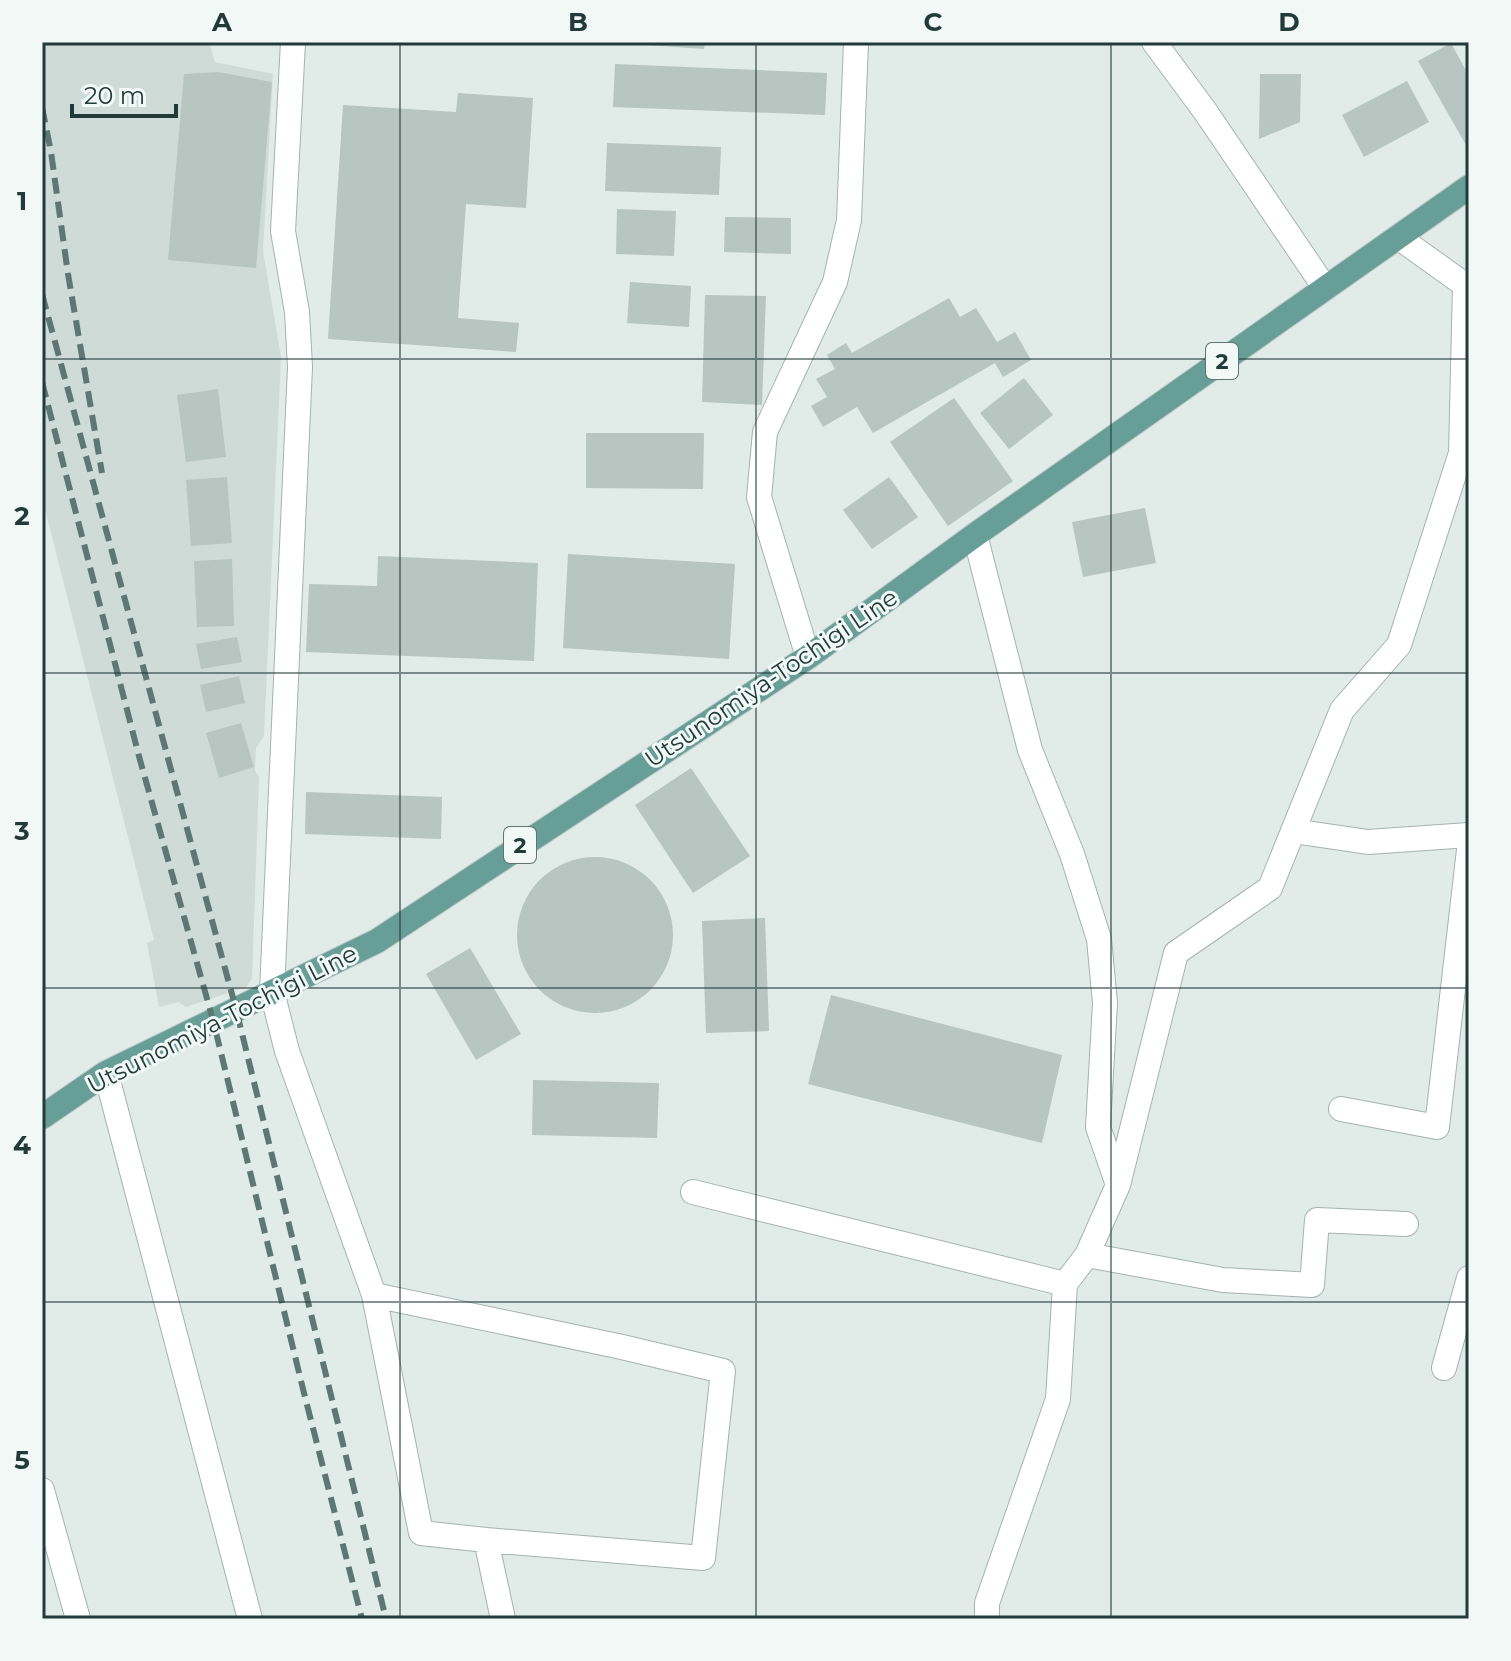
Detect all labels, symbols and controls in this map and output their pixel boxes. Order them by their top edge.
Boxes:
text: A [211,6,233,38]
text: B [568,6,588,38]
text: C [924,6,943,38]
text: D [1278,6,1300,38]
scale bar [72,68,176,118]
text: 20 m [84,81,145,110]
text: 1 [17,185,27,217]
road number: 2 [1206,343,1238,379]
text: 2 [14,500,30,532]
street label: Utsunomiya-Tochigi Line [639,582,903,774]
text: 3 [13,815,30,847]
road number: 2 [504,827,536,863]
street label: Utsunomiya-Tochigi Line [82,938,362,1100]
text: 4 [13,1129,31,1161]
text: 5 [14,1444,30,1476]

